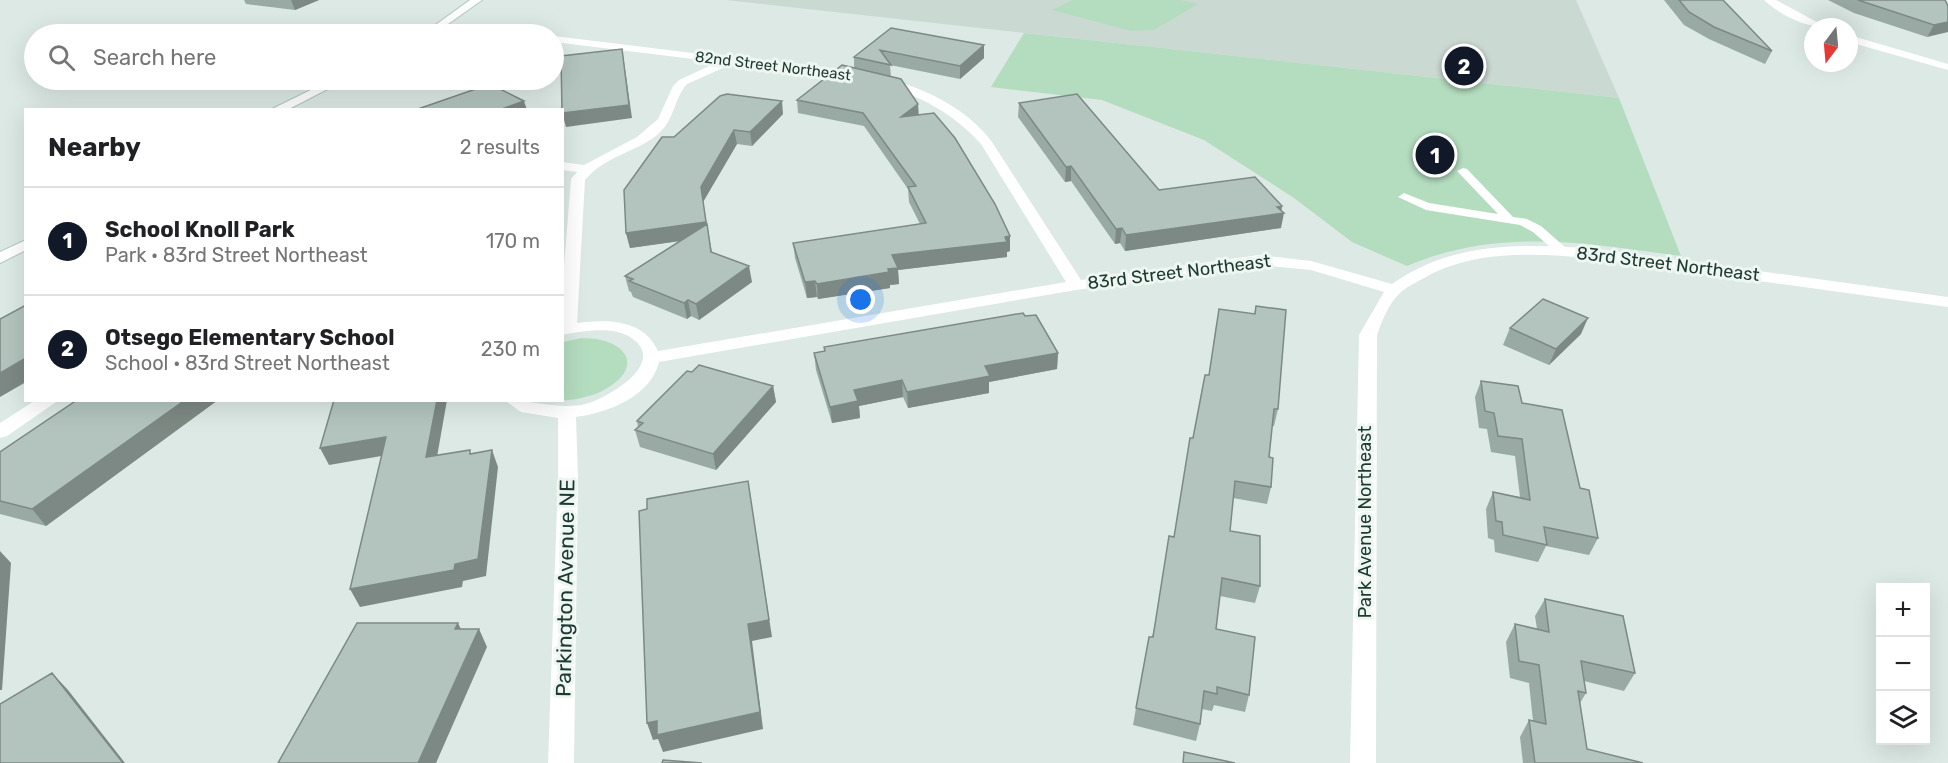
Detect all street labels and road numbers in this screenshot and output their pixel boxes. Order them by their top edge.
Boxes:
street label: 82nd Street Northeast [694,48,852,85]
street label: 83rd Street Northeast [1575,242,1761,286]
street label: 83rd Street Northeast [1086,250,1272,294]
street label: Park Avenue Northeast [1354,426,1376,618]
street label: Parkington Avenue NE [551,479,579,697]

